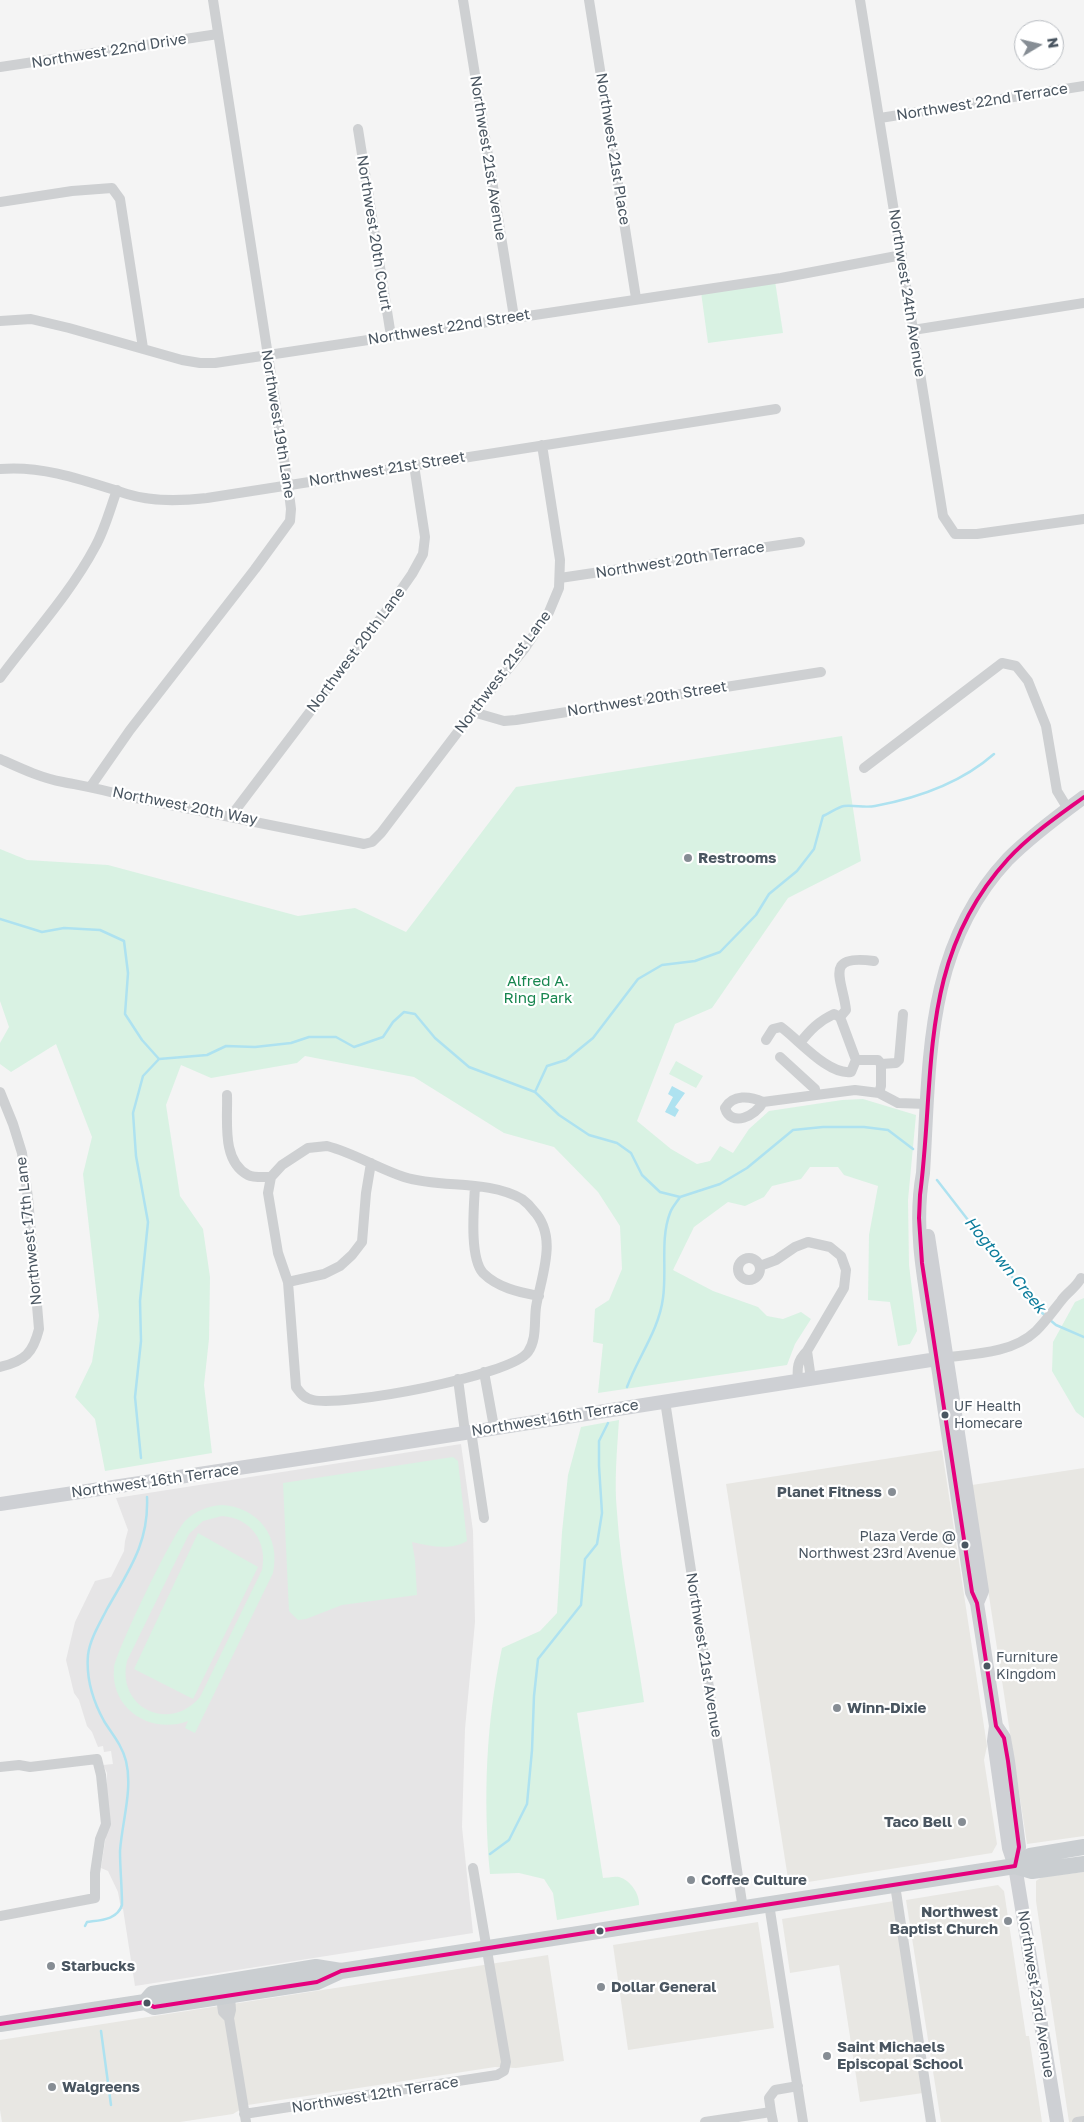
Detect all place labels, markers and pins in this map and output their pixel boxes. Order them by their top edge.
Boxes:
place label: Restrooms [698,849,777,867]
marker: Restrooms [682,852,694,864]
place label: UF Health Homecare [954,1399,1023,1431]
marker: UF Health Homecare [940,1410,950,1420]
place label: Planet Fitness [777,1483,882,1501]
marker: Planet Fitness [886,1486,898,1498]
place label: Plaza Verde @ Northwest 23rd Avenue [798,1529,956,1561]
marker: Plaza Verde @ Northwest 23rd Avenue [960,1540,970,1550]
place label: Furniture Kingdom [996,1650,1058,1682]
marker: Furniture Kingdom [982,1661,992,1671]
place label: Winn-Dixie [847,1699,926,1717]
marker: Winn-Dixie [831,1702,843,1714]
place label: Taco Bell [884,1813,952,1831]
marker: Taco Bell [956,1816,968,1828]
place label: Coffee Culture [701,1871,807,1889]
marker: Coffee Culture [685,1874,697,1886]
place label: Northwest Baptist Church [889,1903,998,1938]
marker: Northwest Baptist Church [1002,1915,1014,1927]
unlabelled marker [595,1926,605,1936]
place label: Starbucks [61,1957,135,1975]
marker: Starbucks [45,1960,57,1972]
place label: Dollar General [611,1978,716,1996]
marker: Dollar General [595,1981,607,1993]
unlabelled marker [142,1998,152,2008]
place label: Saint Michaels Episcopal School [837,2038,963,2073]
marker: Saint Michaels Episcopal School [821,2050,833,2062]
place label: Walgreens [62,2078,140,2096]
marker: Walgreens [46,2081,58,2093]

